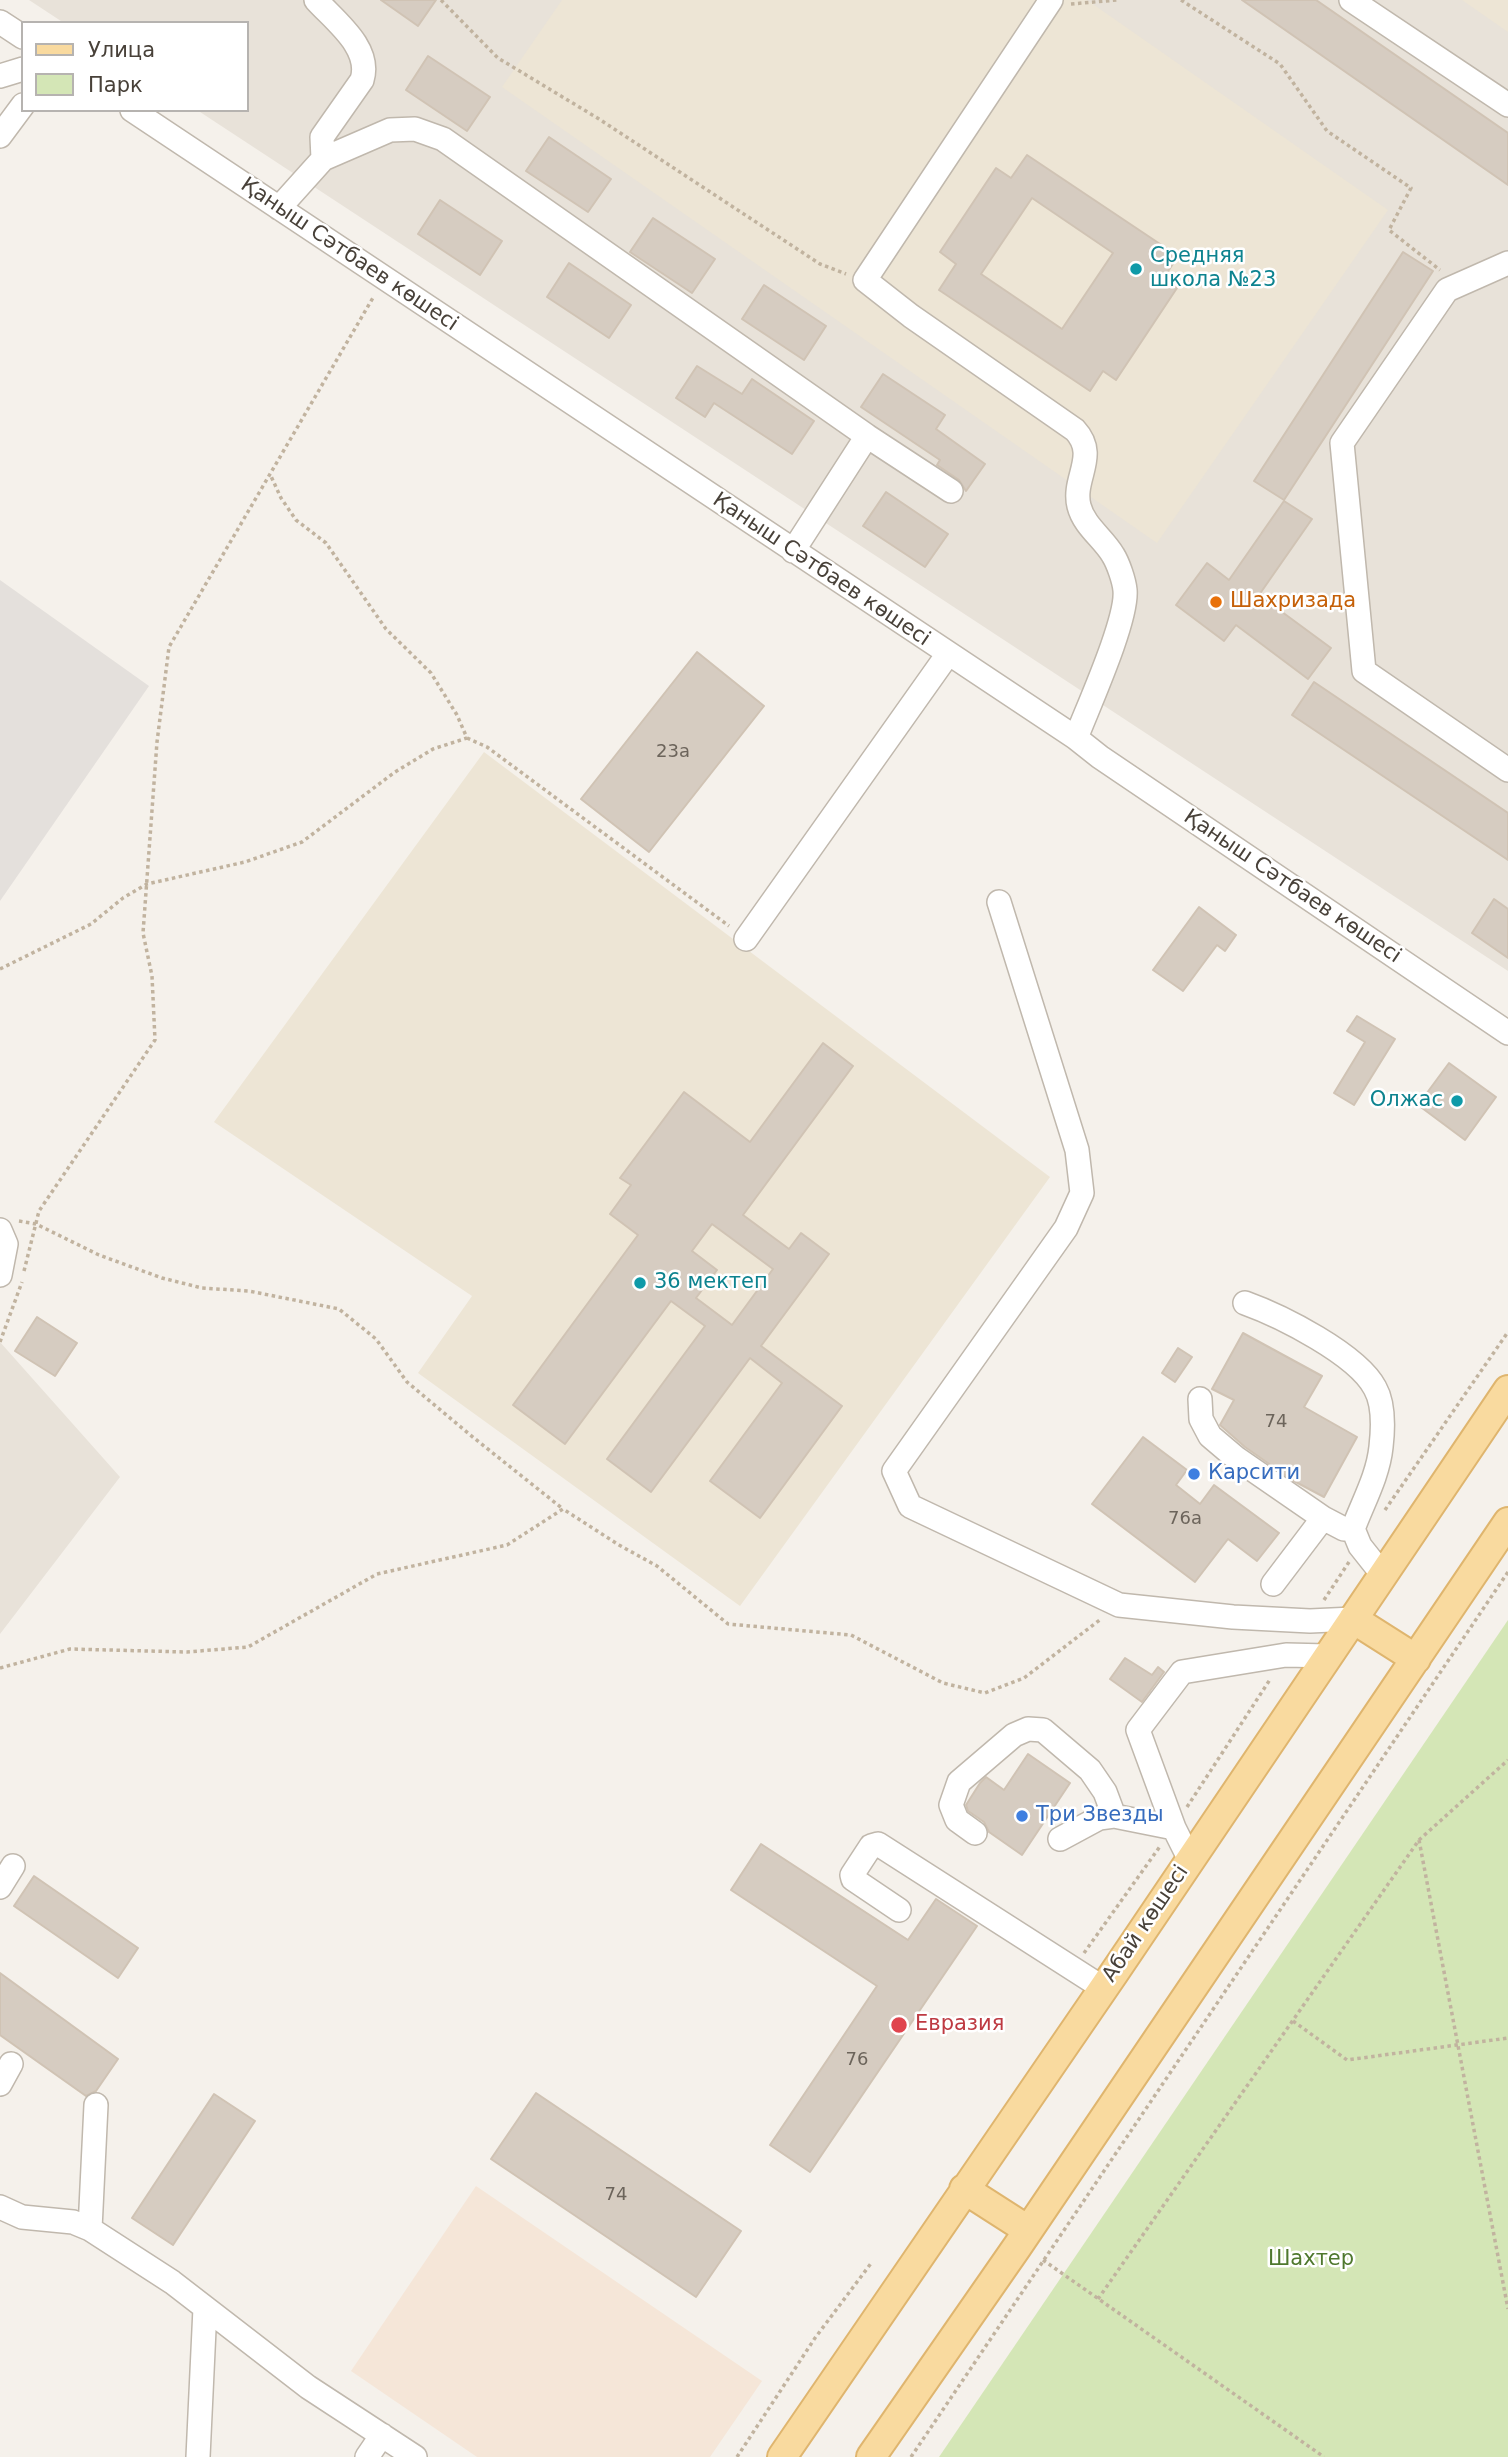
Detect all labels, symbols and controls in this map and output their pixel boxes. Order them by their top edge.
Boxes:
legend [21,21,248,112]
text: Улица [88,38,155,62]
text: Парк [88,73,143,97]
street label: Қаныш Сәтбаев көшесі [236,173,462,337]
place label: Средняя школа №23 [1150,244,1276,294]
marker: Средняя школа №23 [1128,261,1144,277]
street label: Қаныш Сәтбаев көшесі [708,488,934,652]
place label: Шахризада [1230,589,1356,615]
marker: Шахризада [1208,594,1224,610]
house number: 23а [656,741,690,763]
street label: Қаныш Сәтбаев көшесі [1179,805,1405,969]
place label: Олжас [1370,1088,1443,1114]
marker: Олжас [1449,1093,1465,1109]
place label: 36 мектеп [654,1270,768,1296]
marker: 36 мектеп [632,1275,648,1291]
house number: 74 [1265,1411,1287,1433]
place label: Карсити [1208,1461,1300,1487]
marker: Карсити [1186,1466,1202,1482]
house number: 76а [1168,1508,1202,1530]
place label: Три Звезды [1036,1803,1164,1829]
marker: Три Звезды [1014,1808,1030,1824]
street label: Абай көшесі [1098,1861,1194,1987]
place label: Евразия [915,2012,1004,2038]
marker: Евразия [889,2015,909,2035]
house number: 76 [846,2049,868,2071]
house number: 74 [605,2184,627,2206]
park label: Шахтер [1268,2247,1354,2273]

